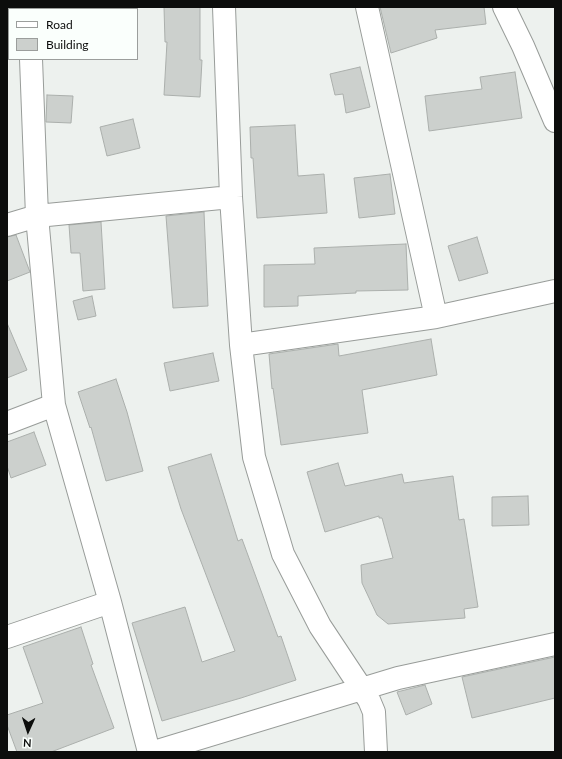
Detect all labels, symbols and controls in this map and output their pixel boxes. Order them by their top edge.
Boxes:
legend [8,8,138,60]
text: Road [46,17,73,32]
text: Building [46,37,89,52]
north arrow [8,711,48,751]
text: N [23,737,32,750]

